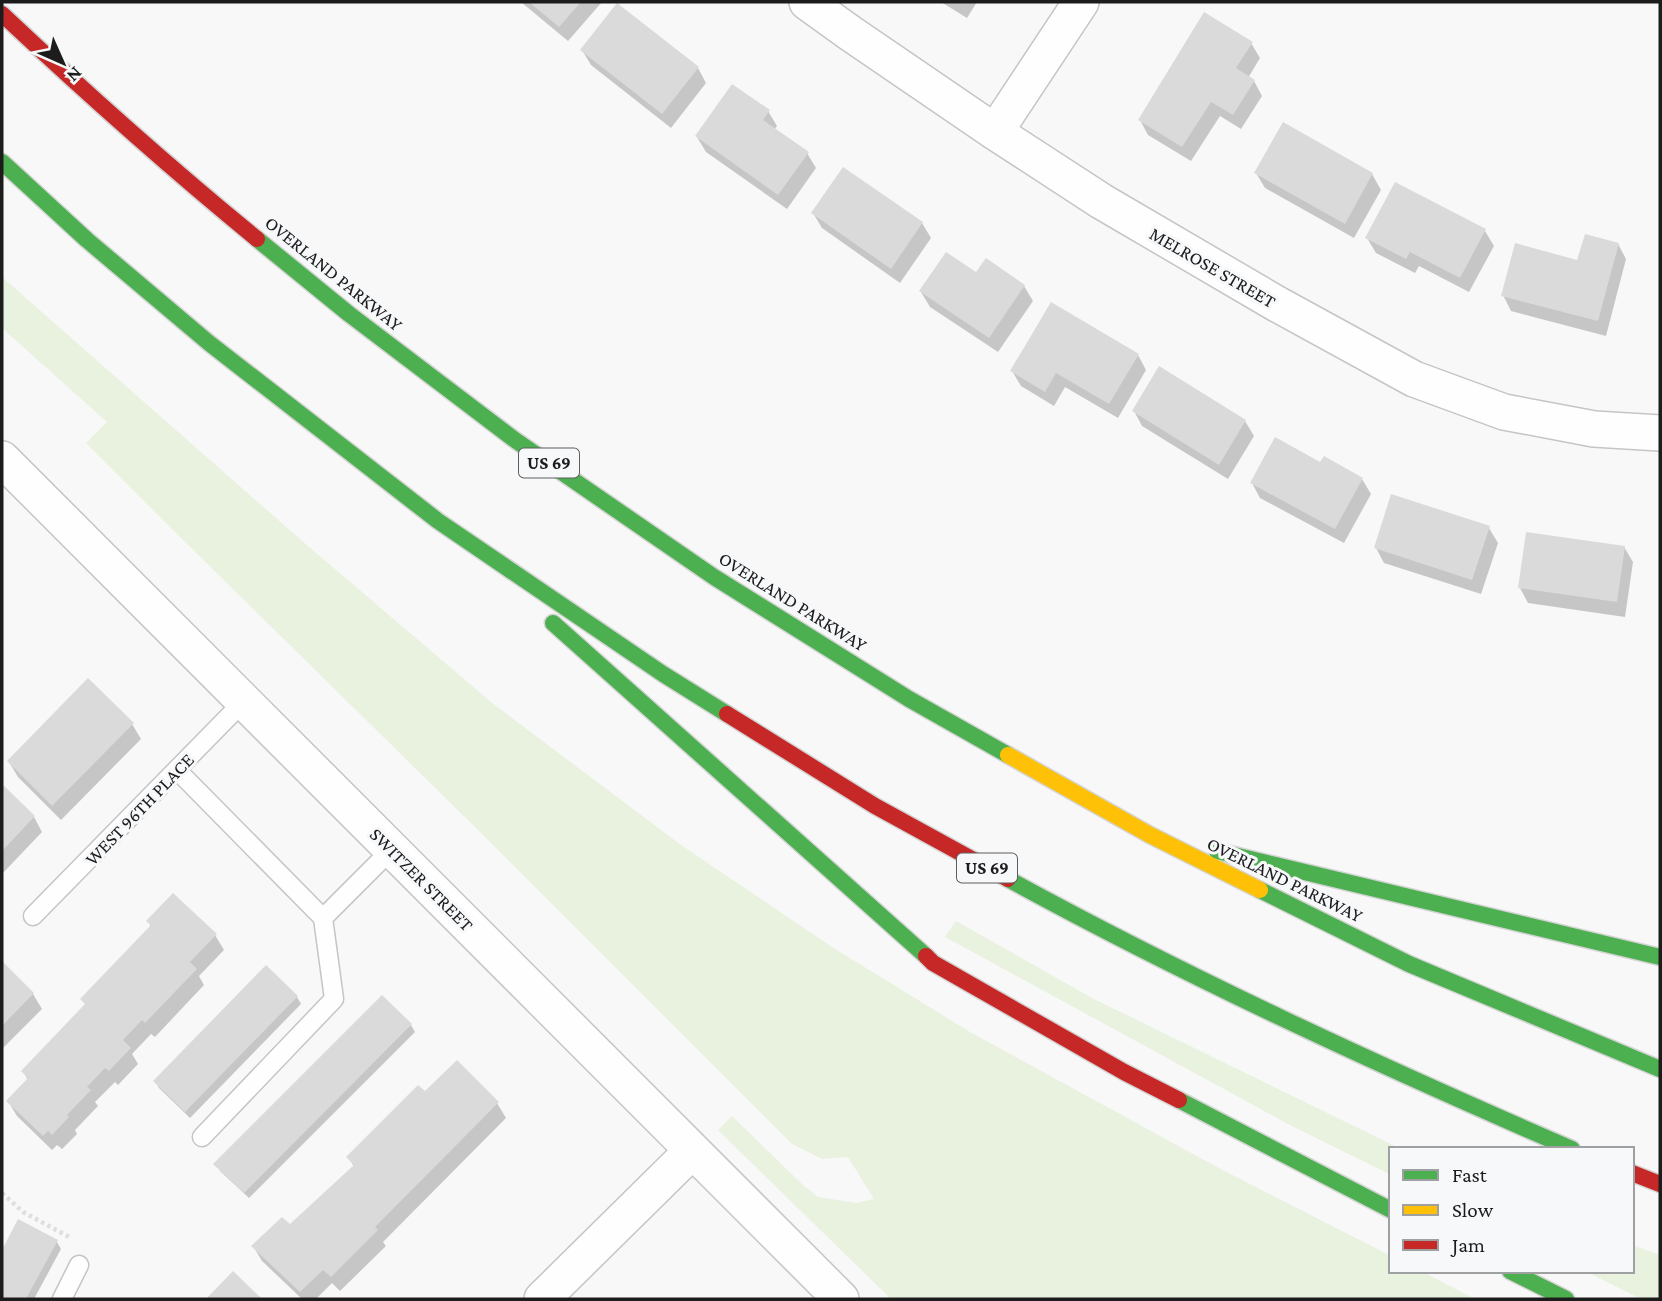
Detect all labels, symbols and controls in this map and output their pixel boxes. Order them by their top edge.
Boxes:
north arrow [28,28,98,98]
text: N [63,63,87,87]
street label: OVERLAND PARKWAY [261,212,407,336]
street label: MELROSE STREET [1146,223,1280,312]
road number: US 69 [519,448,579,477]
street label: OVERLAND PARKWAY [715,547,871,656]
street label: WEST 96TH PLACE [81,749,198,870]
street label: SWITZER STREET [366,823,478,936]
street label: OVERLAND PARKWAY [1204,833,1367,927]
road number: US 69 [957,854,1017,882]
legend [1389,1147,1634,1273]
text: Fast [1452,1163,1488,1187]
text: Slow [1452,1198,1494,1222]
text: Jam [1450,1233,1485,1257]

